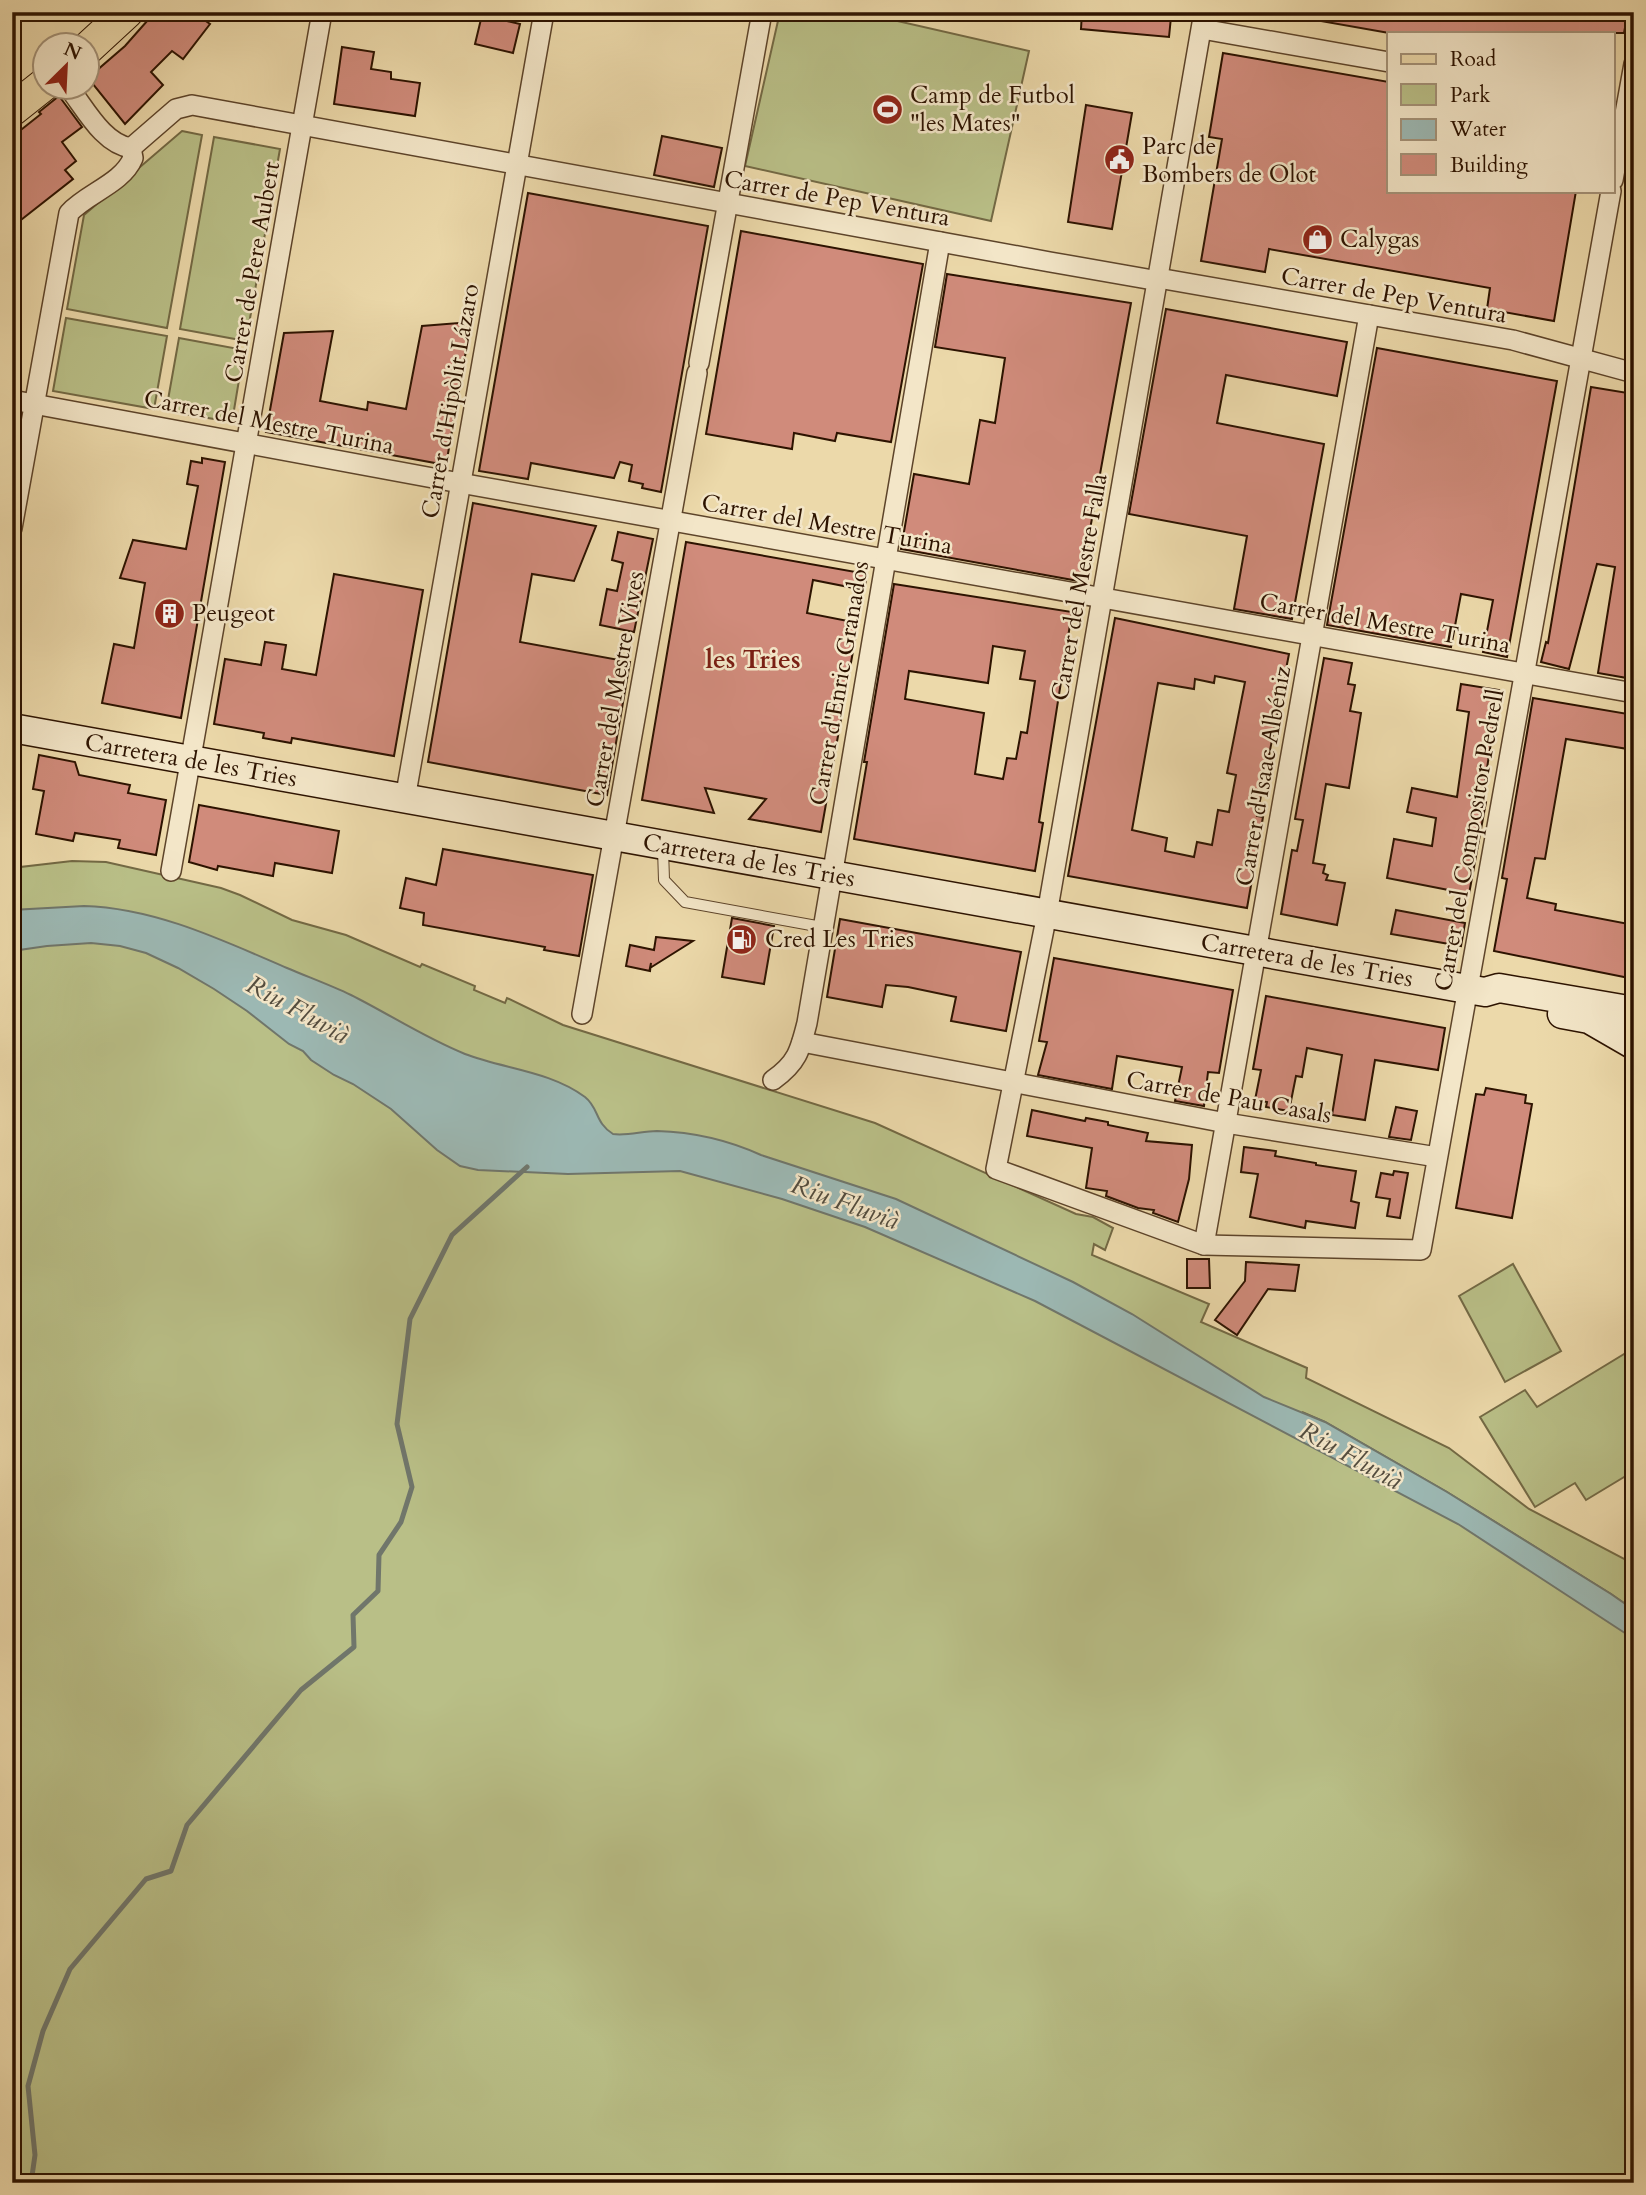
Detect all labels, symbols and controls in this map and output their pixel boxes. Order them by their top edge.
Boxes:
north arrow [32,32,102,102]
legend [1387,32,1614,192]
text: N [60,36,86,67]
text: Road [1450,45,1496,74]
place label: Camp de Futbol "les Mates" [910,79,1075,140]
text: Park [1450,81,1491,110]
sports icon: Camp de Futbol "les Mates" [870,92,904,126]
text: Water [1449,115,1506,144]
place label: Parc de Bombers de Olot [1142,130,1317,191]
public building icon: Parc de Bombers de Olot [1102,143,1136,177]
text: Building [1450,151,1528,180]
street label: Carrer de Pere Aubert [217,159,288,385]
street label: Carrer de Pep Ventura [721,162,953,235]
shop icon: Calygas [1300,222,1334,256]
place label: Calygas [1340,223,1419,256]
street label: Carrer de Pep Ventura [1278,259,1510,332]
street label: Carrer d'Hipòlit Lázaro [414,281,487,521]
street label: Carrer del Mestre Turina [141,382,397,463]
street label: Carrer del Mestre Falla [1043,470,1116,703]
street label: Carrer del Mestre Turina [699,486,955,563]
street label: Carrer d'Enric Granados [802,558,877,808]
street label: Carrer del Mestre Vives [578,568,653,810]
street label: Carrer del Mestre Turina [1257,585,1513,662]
building icon: Peugeot [152,596,186,630]
place label: Peugeot [192,597,276,630]
district label: les Tries [705,642,801,677]
street label: Carrer d'Isaac Albéniz [1228,663,1299,889]
street label: Carrer del Compositor Pedrell [1427,686,1512,994]
street label: Carretera de les Tries [82,726,300,795]
street label: Carretera de les Tries [640,826,858,895]
fuel station icon: Cred Les Tries [725,922,759,956]
place label: Cred Les Tries [765,923,914,956]
street label: Carretera de les Tries [1198,926,1416,995]
water label: Riu Fluvià [240,967,356,1052]
street label: Carrer de Pau Casals [1124,1063,1334,1132]
water label: Riu Fluvià [786,1167,904,1238]
water label: Riu Fluvià [1293,1413,1409,1498]

